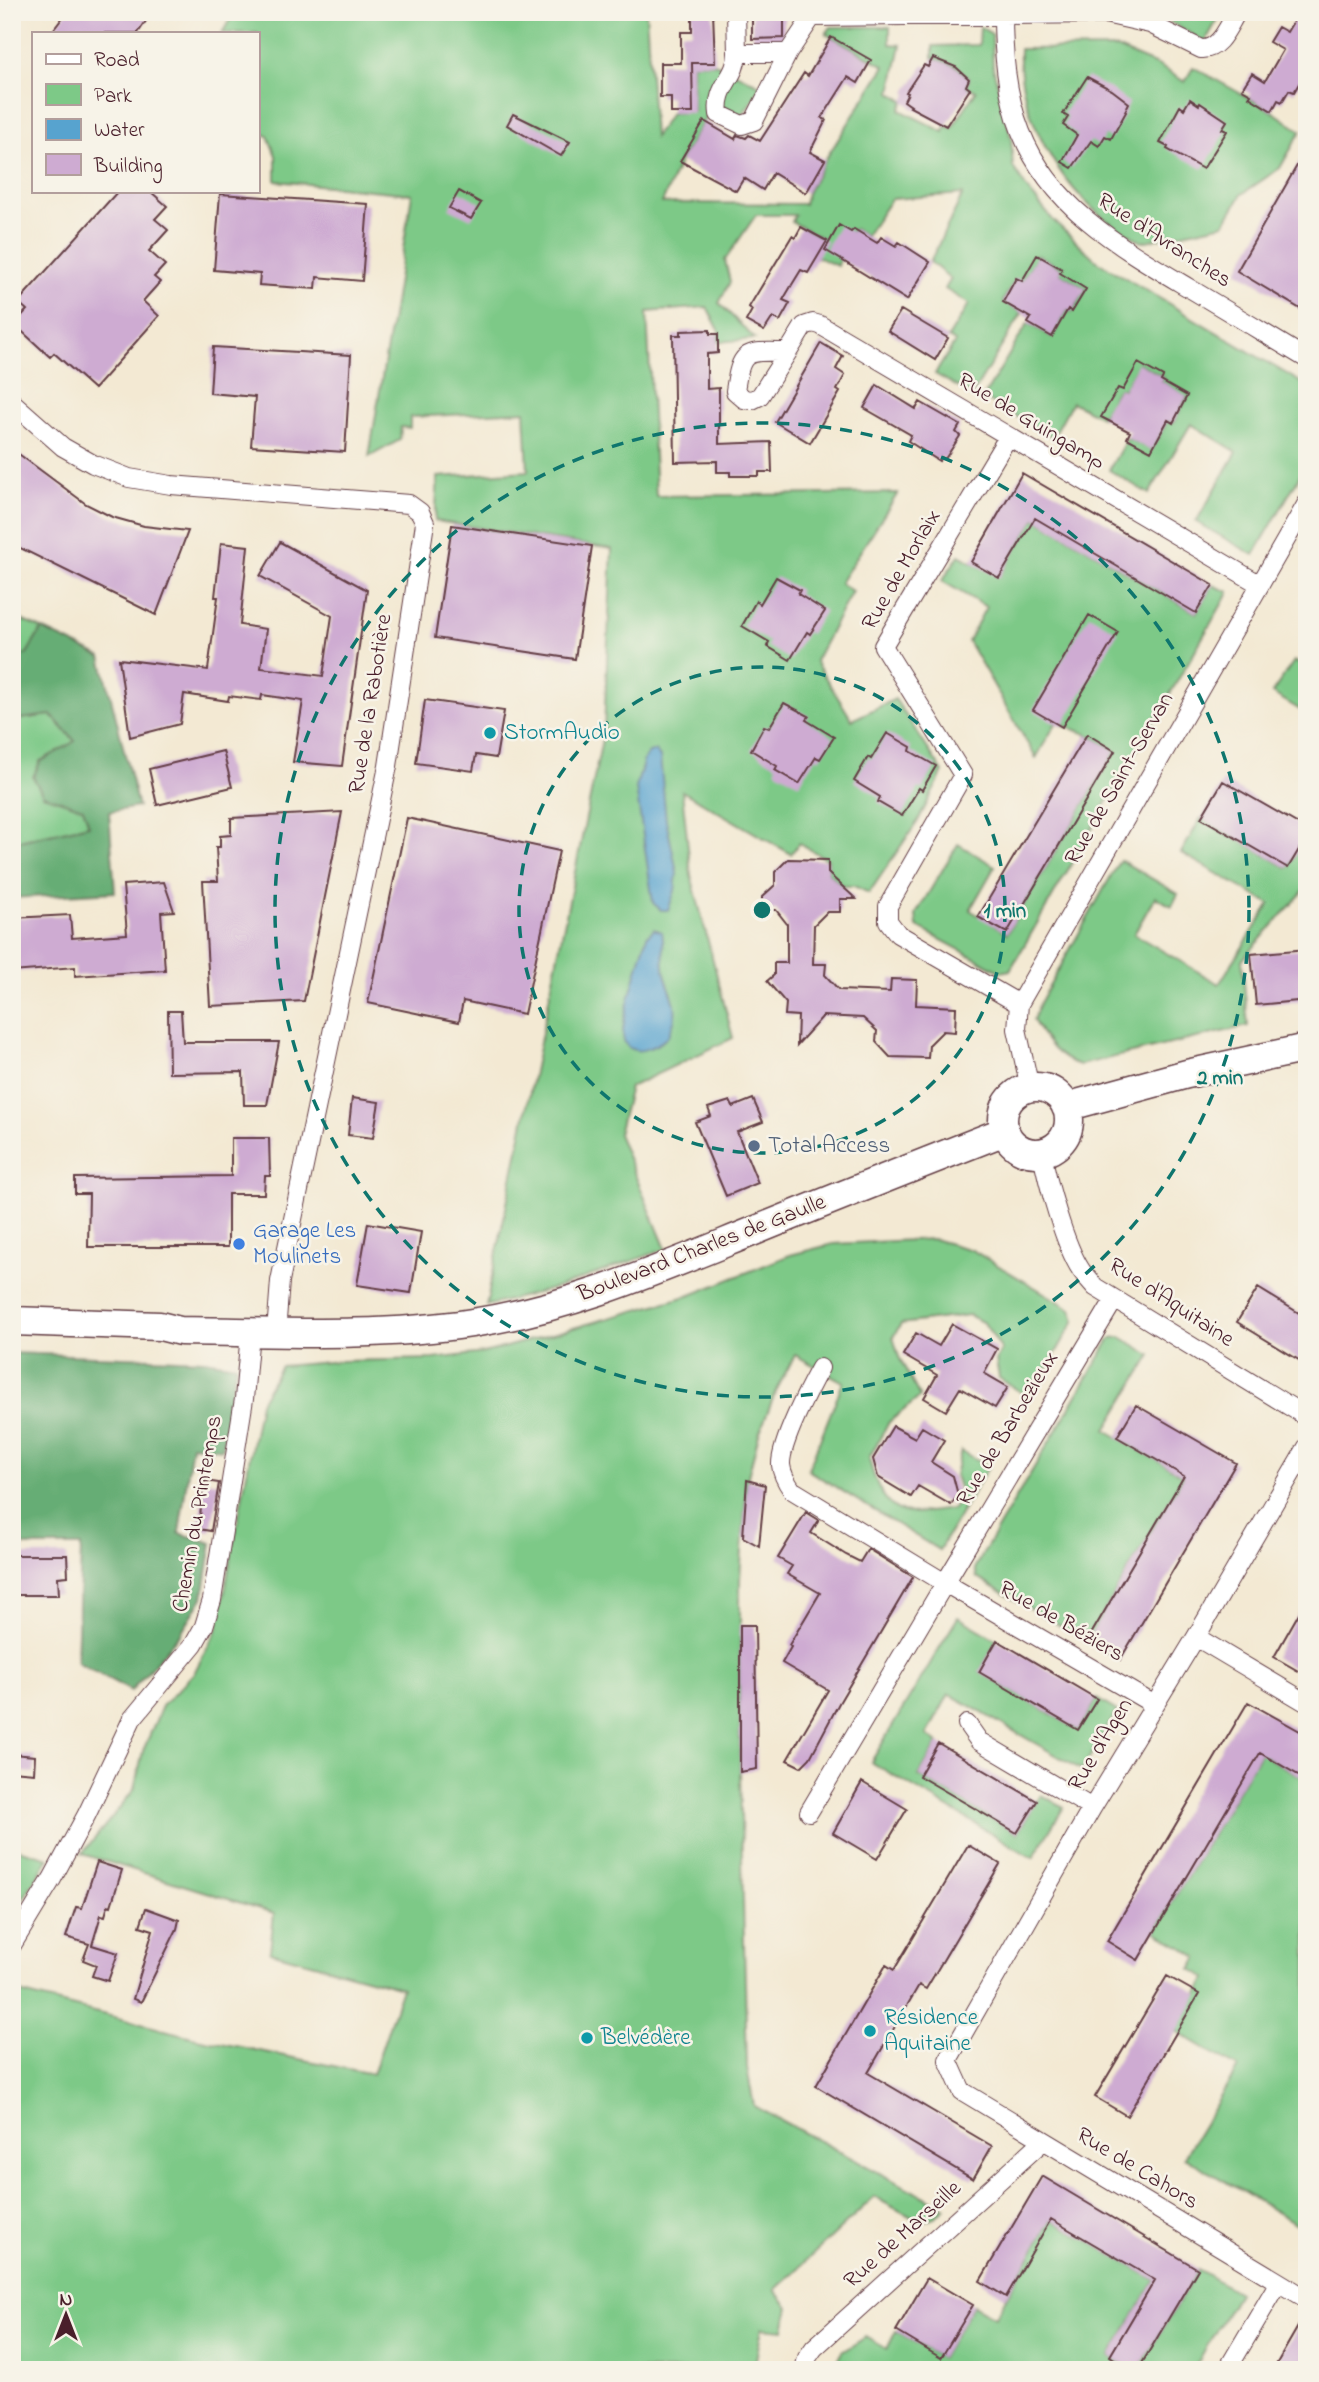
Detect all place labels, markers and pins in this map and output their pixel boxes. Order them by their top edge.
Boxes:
place label: StormAudio [504,717,620,750]
marker: StormAudio [482,725,498,741]
centre of rings [750,898,774,922]
place label: Total Access [768,1130,890,1163]
marker: Total Access [746,1138,762,1154]
place label: Garage Les Moulinets [253,1215,356,1274]
marker: Garage Les Moulinets [231,1236,247,1252]
place label: Résidence Aquitaine [884,2002,979,2061]
place label: Belvédère [600,2022,691,2055]
marker: Résidence Aquitaine [862,2023,878,2039]
marker: Belvédère [579,2030,595,2046]

